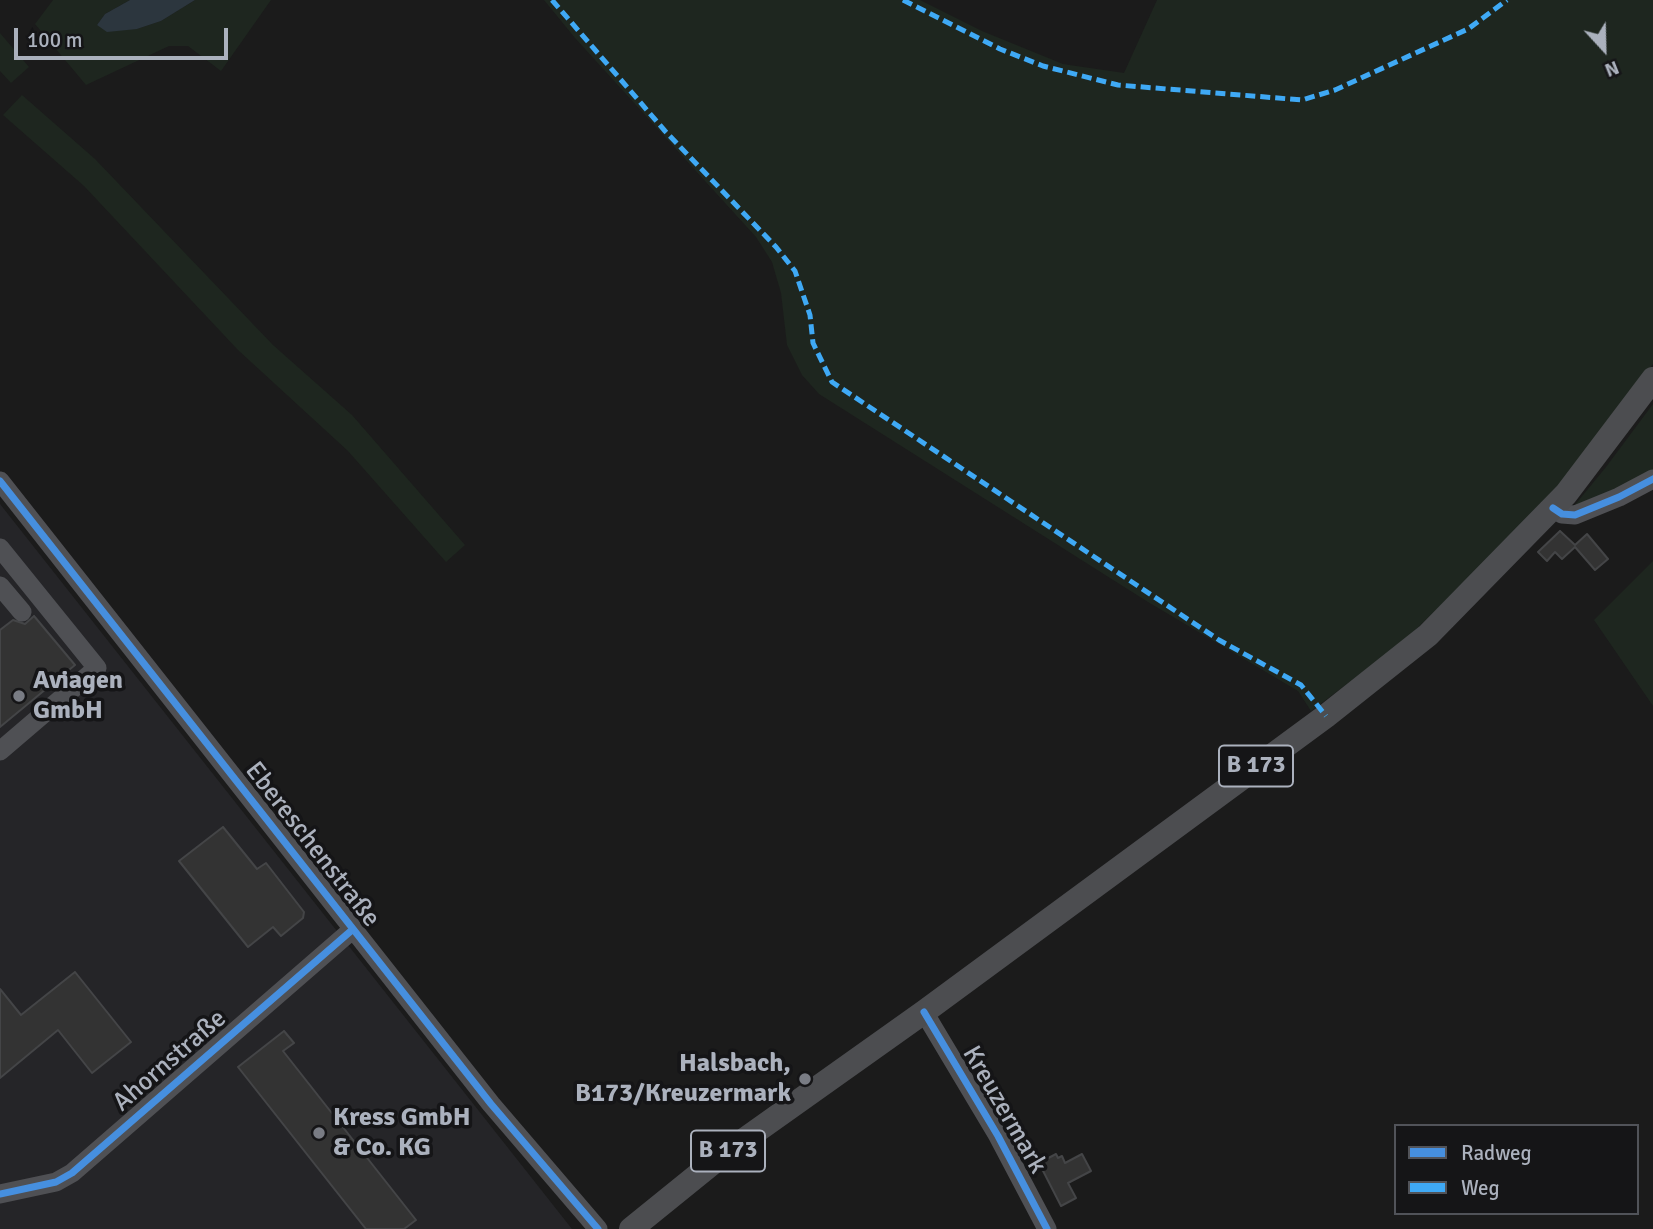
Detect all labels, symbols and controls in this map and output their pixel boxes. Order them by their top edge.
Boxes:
scale bar [18,14,231,58]
north arrow [1569,14,1639,84]
text: 100 m [27,27,82,53]
text: N [1601,55,1622,82]
place label: Aviagen GmbH [33,665,123,726]
marker: Aviagen GmbH [11,688,27,704]
road number: B 173 [1219,746,1293,786]
street label: Ebereschenstraße [238,756,386,934]
street label: Ahornstraße [107,1003,233,1119]
street label: Kreuzermark [955,1041,1053,1179]
place label: Halsbach, B173/Kreuzermark [575,1048,791,1110]
marker: Halsbach, B173/Kreuzermark [797,1071,813,1087]
place label: Kress GmbH & Co. KG [333,1102,471,1164]
legend [1394,1124,1639,1215]
marker: Kress GmbH & Co. KG [311,1125,327,1141]
road number: B 173 [691,1130,765,1171]
text: Radweg [1461,1140,1532,1166]
text: Weg [1461,1175,1500,1201]

